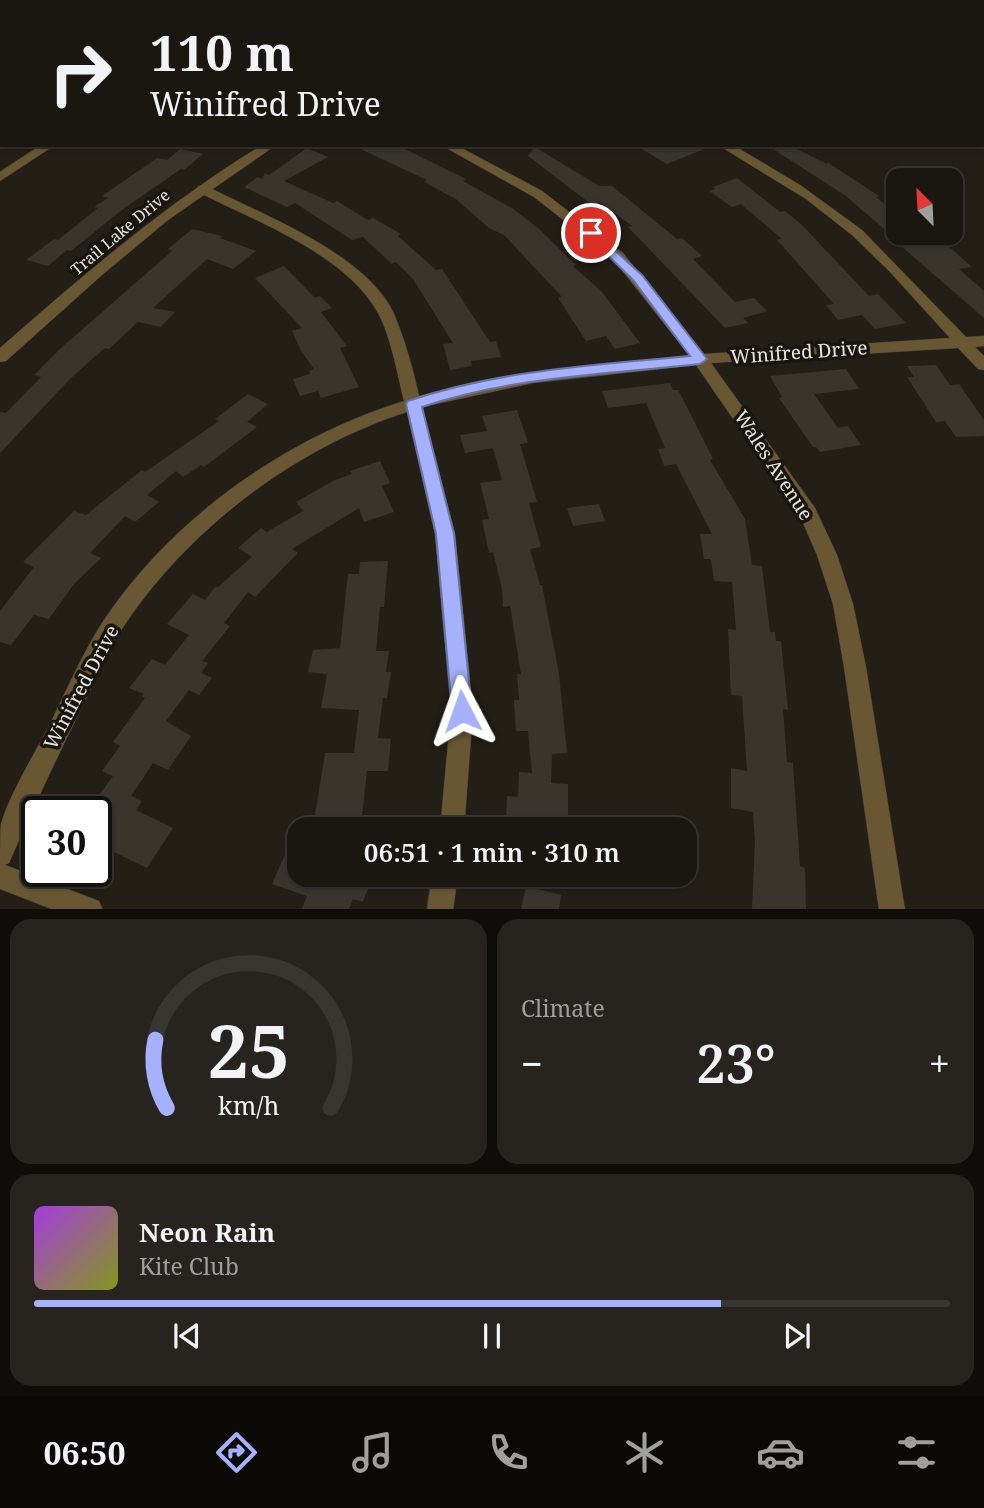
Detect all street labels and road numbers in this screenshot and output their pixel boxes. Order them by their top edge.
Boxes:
street label: Trail Lake Drive [66,184,174,280]
street label: Winifred Drive [730,334,868,370]
street label: Wales Avenue [729,405,819,525]
street label: Winifred Drive [37,620,125,754]

